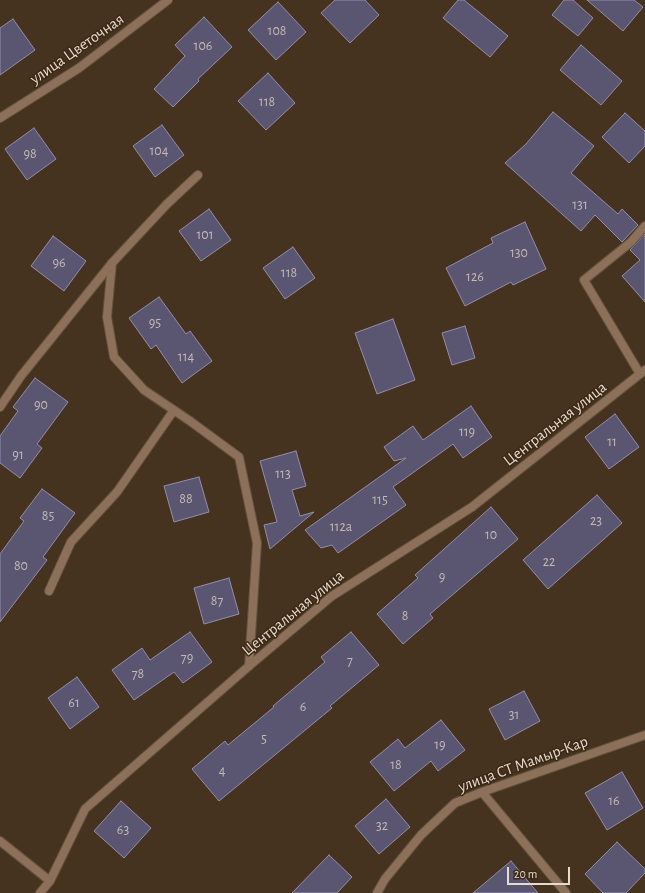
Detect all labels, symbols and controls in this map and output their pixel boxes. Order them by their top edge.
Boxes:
street label: улица Цветочная [26,10,128,88]
house number: 108 [268,23,286,39]
house number: 106 [194,38,212,54]
house number: 118 [259,94,275,110]
house number: 104 [150,143,168,159]
house number: 98 [23,146,37,162]
house number: 131 [572,197,588,213]
house number: 101 [196,227,214,243]
house number: 130 [510,245,528,261]
house number: 96 [52,255,66,271]
house number: 118 [281,265,297,281]
house number: 126 [466,269,484,285]
house number: 95 [149,315,161,331]
house number: 114 [178,349,194,365]
street label: Центральная улица [499,378,611,470]
house number: 90 [34,397,48,413]
house number: 119 [459,424,475,440]
house number: 11 [607,434,617,450]
house number: 91 [12,447,24,463]
house number: 113 [275,466,291,482]
house number: 88 [179,491,193,507]
house number: 115 [372,492,388,508]
house number: 85 [42,508,54,524]
house number: 23 [590,513,602,529]
house number: 112а [330,519,352,535]
house number: 10 [485,527,497,543]
house number: 22 [543,554,555,570]
house number: 80 [14,558,28,574]
street label: Центральная улица [238,566,348,660]
house number: 9 [439,569,445,585]
house number: 87 [211,593,223,609]
house number: 8 [402,608,408,624]
house number: 79 [181,650,193,666]
house number: 7 [347,653,353,669]
house number: 78 [132,666,144,682]
house number: 61 [68,695,80,711]
house number: 6 [300,699,306,715]
house number: 31 [509,707,519,723]
house number: 5 [261,731,267,747]
street label: улица СТ Мамыр-Кар [455,732,591,796]
house number: 19 [434,737,446,753]
house number: 18 [390,757,402,773]
house number: 4 [219,763,225,779]
house number: 16 [608,793,620,809]
house number: 32 [376,818,388,834]
house number: 63 [117,822,129,838]
scale bar [509,859,572,885]
text: 20 m [514,868,537,880]

